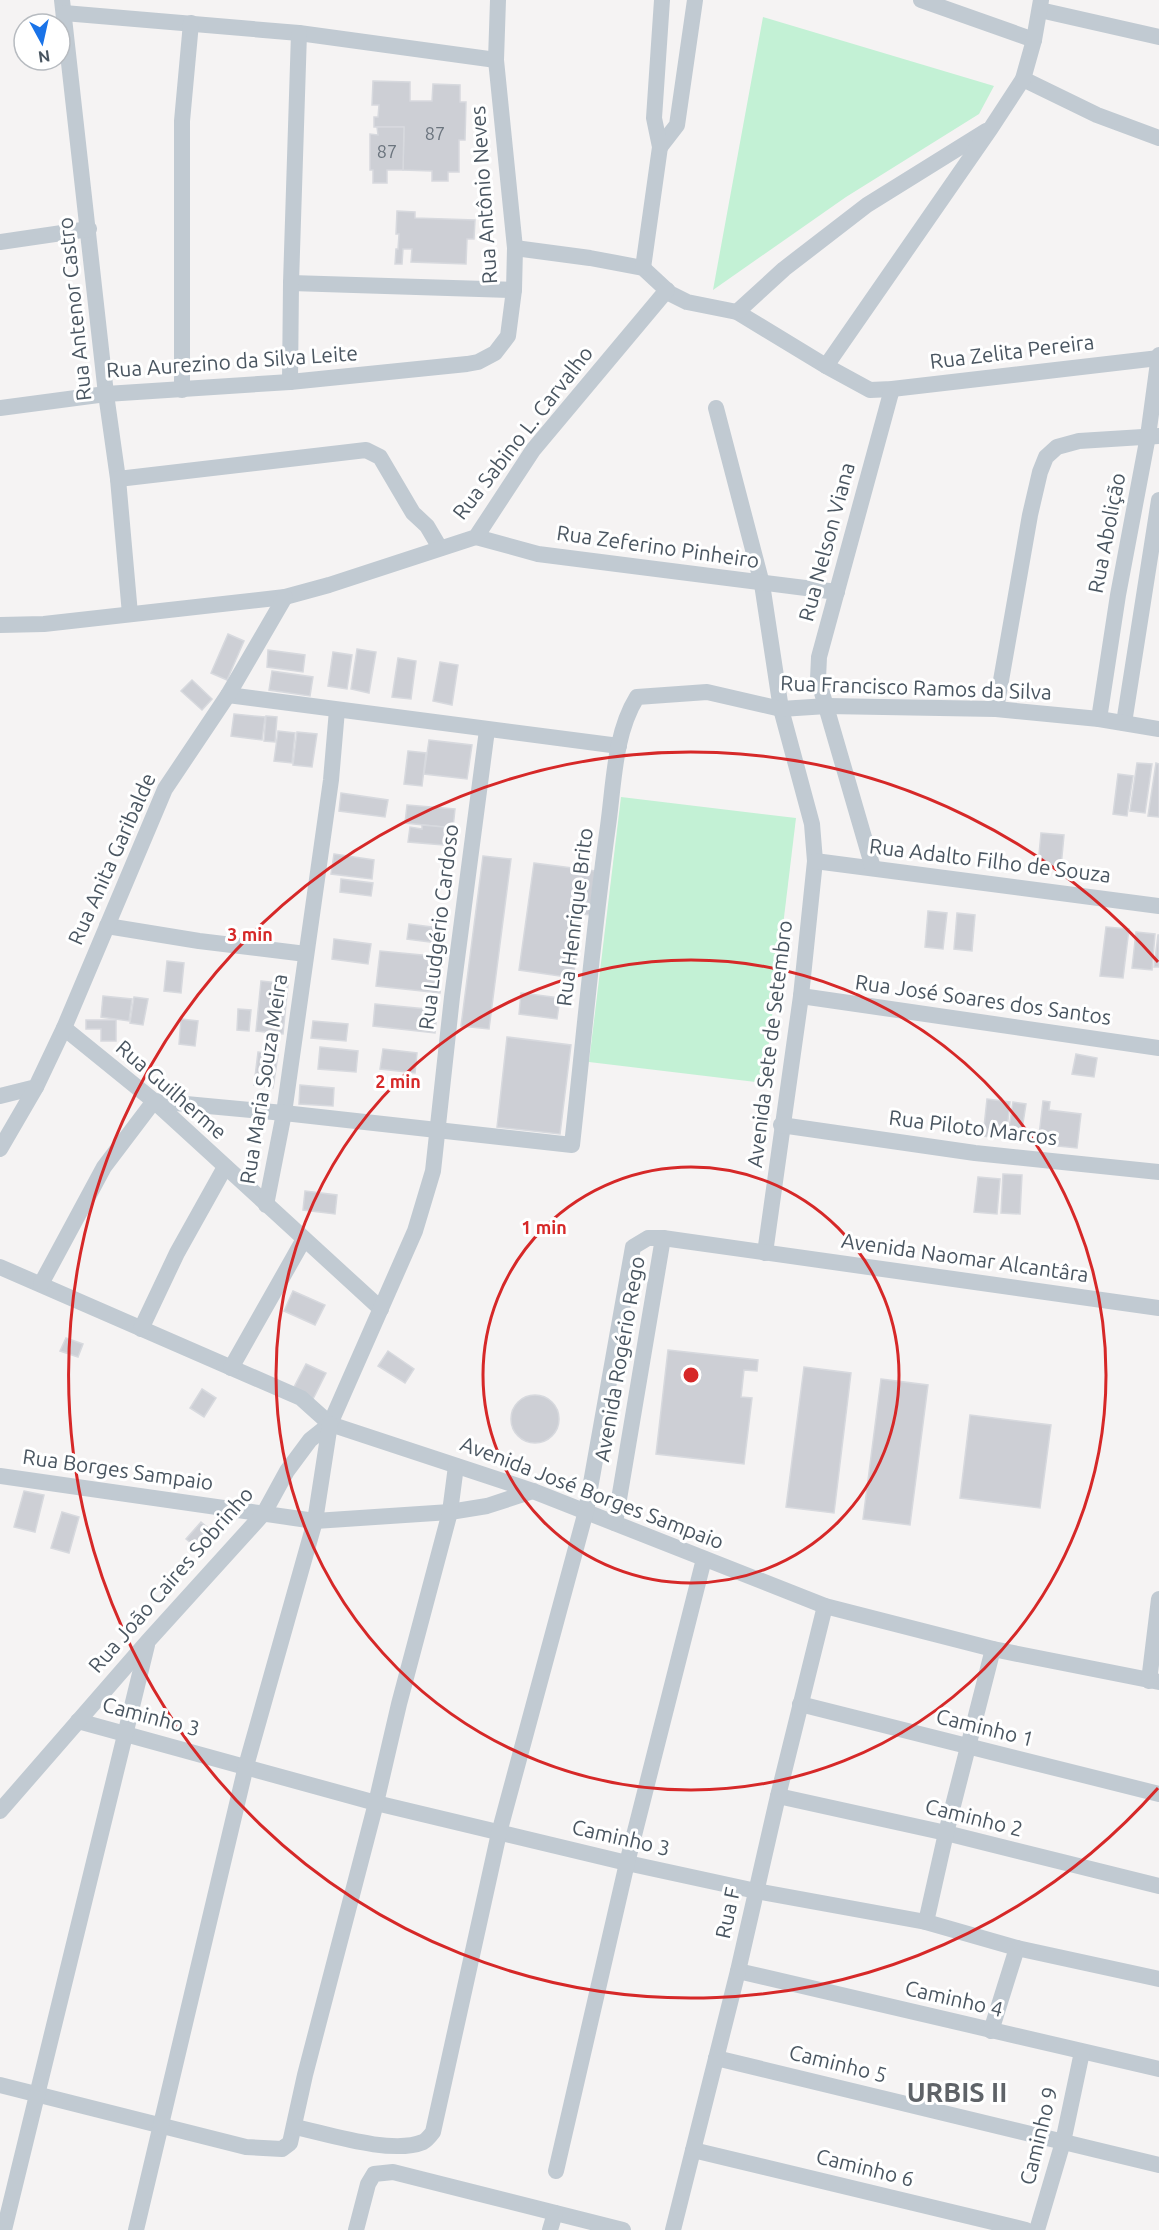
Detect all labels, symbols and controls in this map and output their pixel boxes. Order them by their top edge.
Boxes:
north arrow [12,12,72,72]
text: N [37,47,51,67]
street label: Rua Antônio Neves [465,105,501,285]
house number: 87 [425,123,445,143]
house number: 87 [377,141,397,161]
street label: Rua Antenor Castro [52,216,96,402]
street label: Rua Zelita Pereira [928,329,1096,373]
street label: Rua Aurezino da Silva Leite [105,340,359,382]
street label: Rua Sabino L. Carvalho [447,341,597,524]
street label: Rua Nelson Viana [793,460,859,624]
street label: Rua Abolição [1083,470,1129,595]
street label: Rua Zeferino Pinheiro [555,520,761,572]
street label: Rua Francisco Ramos da Silva [780,670,1052,704]
street label: Rua Anita Garibalde [62,769,160,948]
street label: Rua Ludgério Cardoso [413,823,463,1031]
street label: Rua Henrique Brito [551,826,597,1007]
street label: Rua Adalto Filho de Souza [868,833,1112,887]
street label: Avenida Sete de Setembro [742,919,796,1169]
text: 3 min [227,924,273,944]
street label: Rua José Soares dos Santos [854,969,1113,1029]
street label: Rua Maria Souza Meira [235,972,291,1186]
street label: Rua Guilherme [112,1035,232,1144]
text: 2 min [375,1071,421,1091]
street label: Rua Piloto Marcos [888,1105,1059,1149]
text: 1 min [521,1217,567,1237]
street label: Avenida Naomar Alcantâra [840,1228,1090,1286]
street label: Avenida Rogério Rego [589,1254,649,1463]
centre of rings [681,1365,701,1385]
street label: Avenida José Borges Sampaio [457,1431,727,1553]
street label: Rua Borges Sampaio [21,1444,215,1494]
street label: Rua João Caires Sobrinho [83,1482,257,1677]
street label: Caminho 3 [100,1692,203,1741]
street label: Caminho 1 [934,1703,1037,1751]
street label: Caminho 2 [923,1793,1026,1841]
street label: Caminho 3 [570,1814,673,1860]
street label: Rua F [710,1885,744,1941]
street label: Caminho 4 [903,1975,1006,2021]
street label: Caminho 5 [787,2039,890,2087]
district label: URBIS II [907,2077,1007,2107]
street label: Caminho 9 [1014,2084,1062,2187]
street label: Caminho 6 [814,2143,917,2191]

